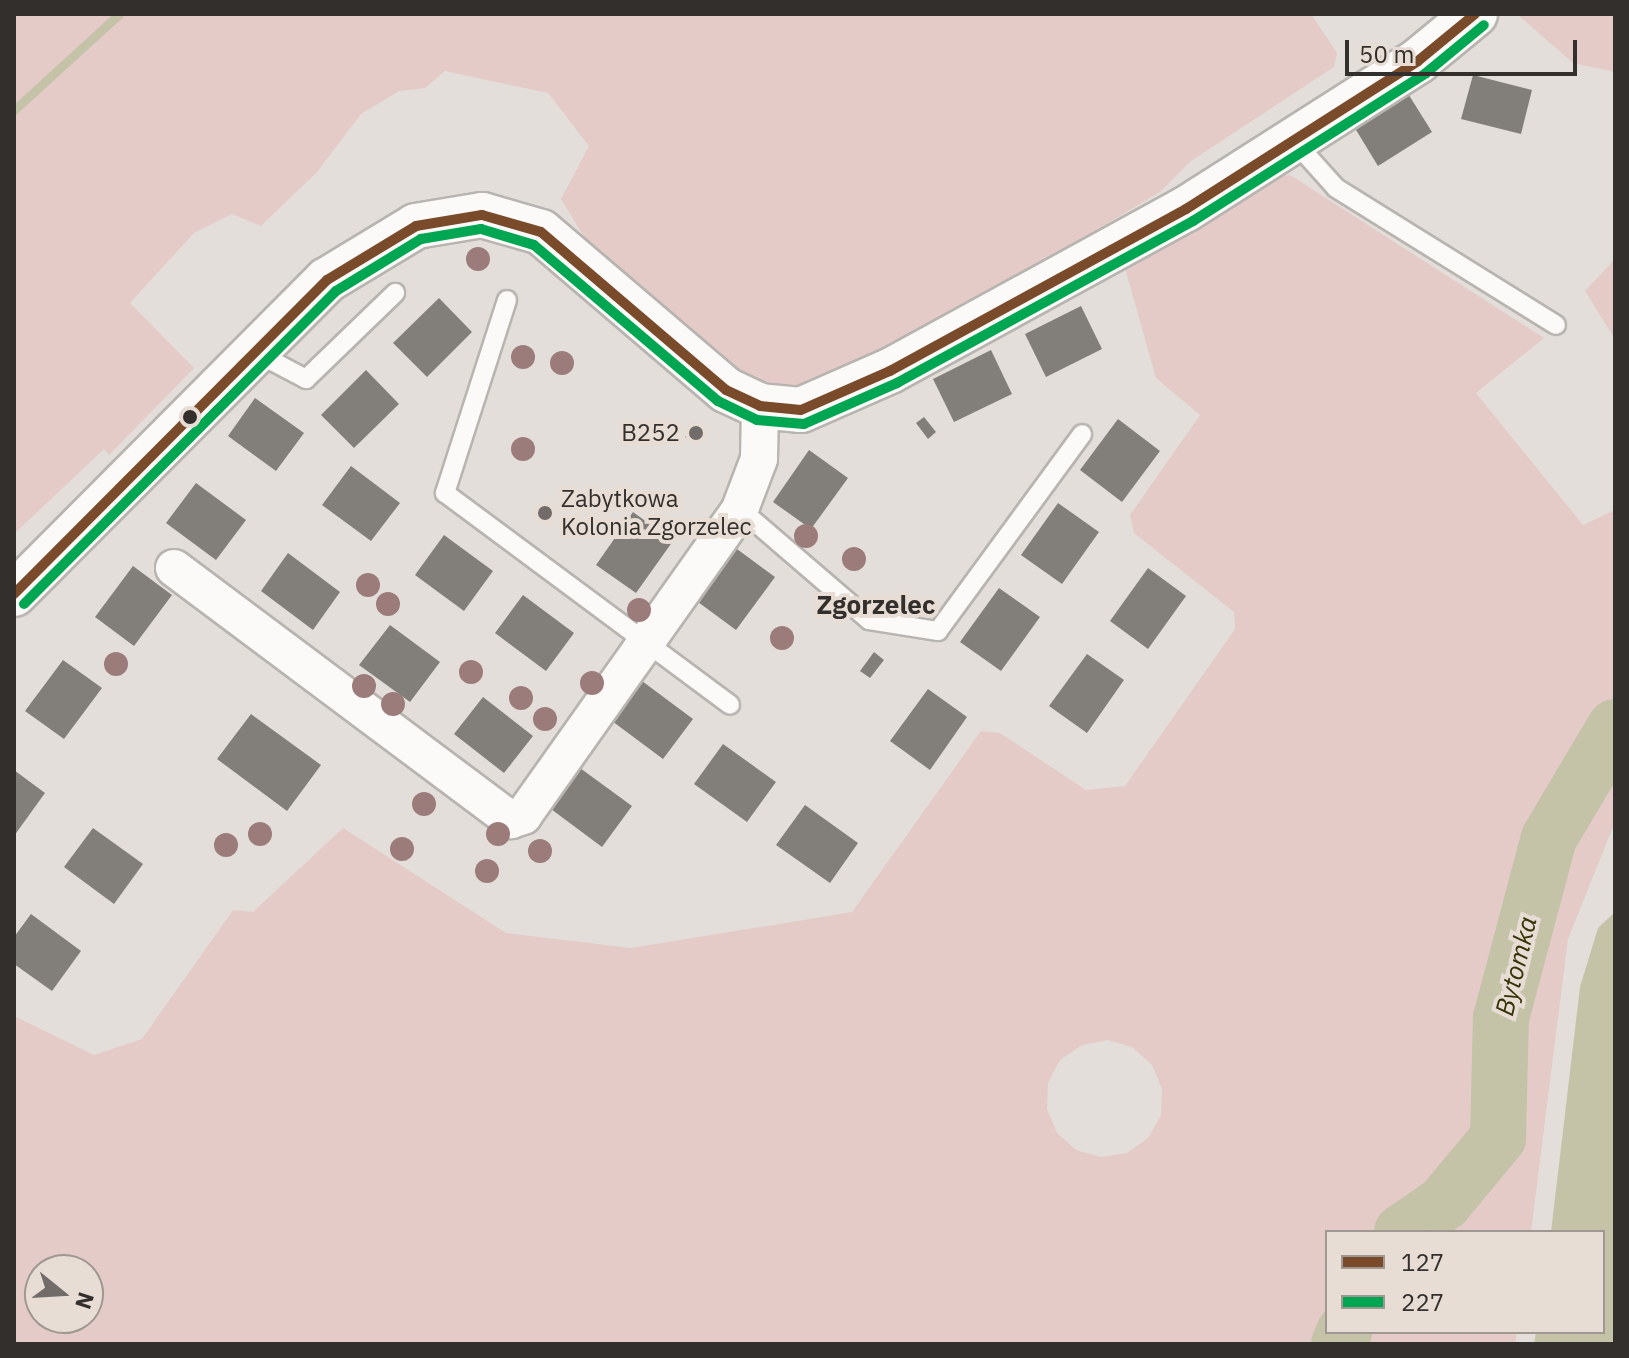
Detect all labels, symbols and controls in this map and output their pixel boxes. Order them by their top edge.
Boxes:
scale bar [1349,24,1581,74]
text: 50 m [1359,38,1414,70]
unlabelled marker [182,409,198,425]
place label: B252 [621,419,680,447]
marker: B252 [687,424,705,442]
place label: Zabytkowa Kolonia Zgorzelec [561,485,752,541]
marker: Zabytkowa Kolonia Zgorzelec [536,504,554,522]
district label: Zgorzelec [817,589,935,621]
water label: Bytomka [1489,913,1543,1019]
legend [1325,1230,1605,1334]
text: 127 [1401,1246,1444,1278]
north arrow [24,1254,104,1334]
text: 227 [1401,1286,1444,1318]
text: N [69,1289,102,1313]

